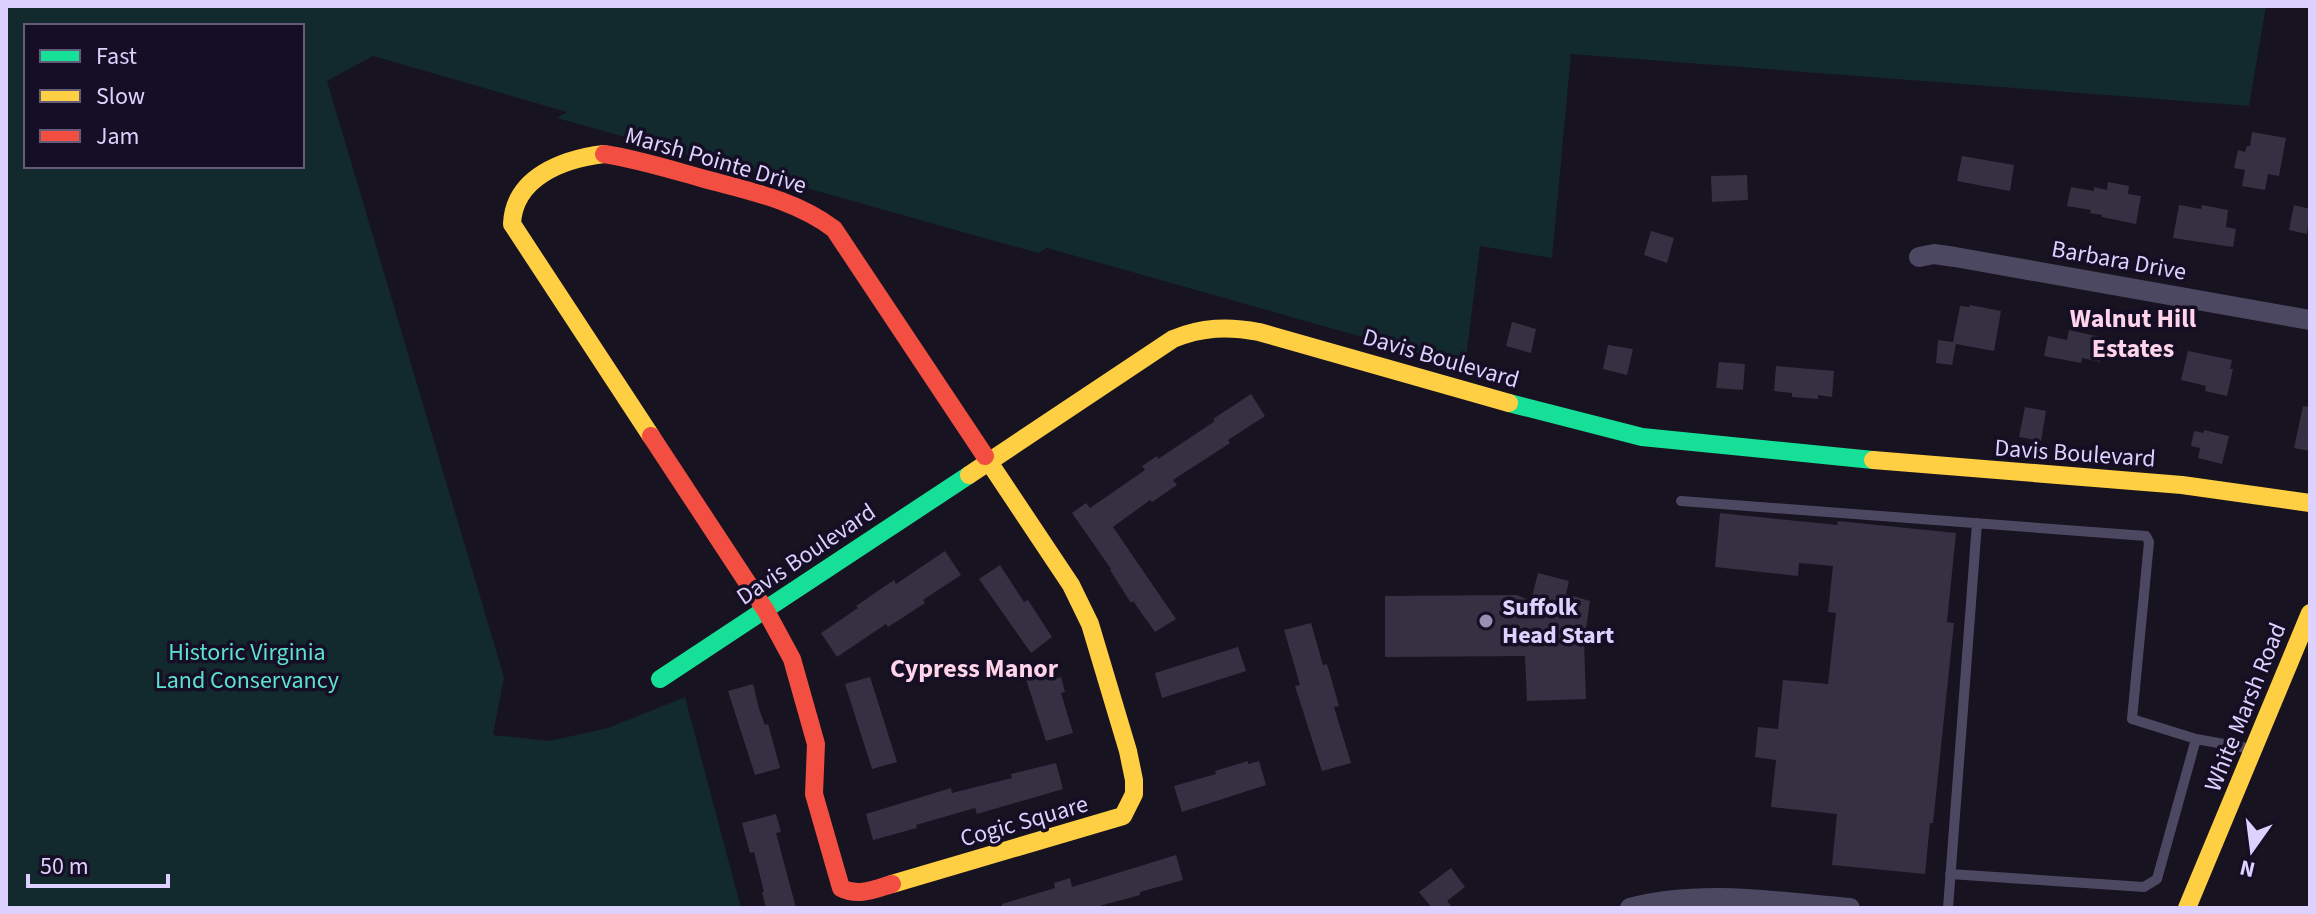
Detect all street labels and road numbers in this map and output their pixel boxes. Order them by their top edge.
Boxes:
street label: Marsh Pointe Drive [621,118,811,203]
street label: Barbara Drive [2049,231,2189,290]
street label: Davis Boulevard [1358,319,1523,398]
street label: Davis Boulevard [1993,430,2157,477]
street label: Davis Boulevard [730,495,883,614]
street label: White Marsh Road [2196,617,2295,797]
street label: Cogic Square [956,787,1092,856]

